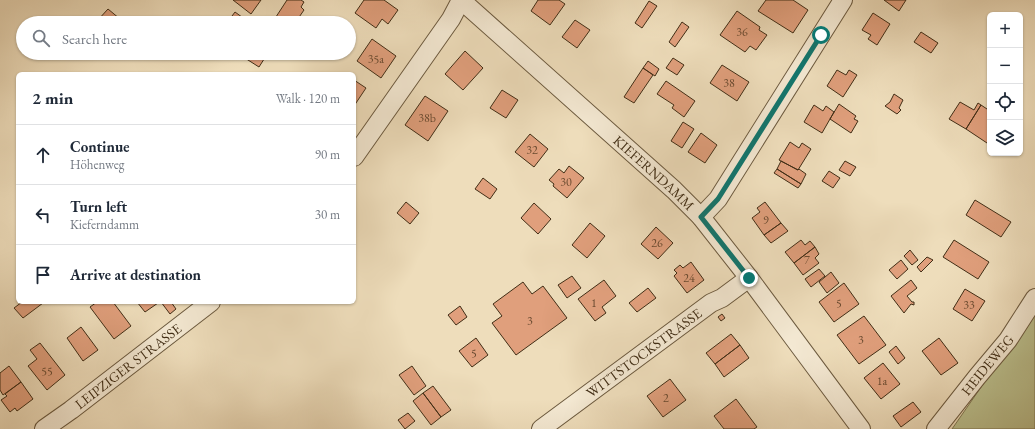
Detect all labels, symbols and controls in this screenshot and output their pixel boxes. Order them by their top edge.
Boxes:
map controls [987,12,1023,156]
button: + [987,12,1023,48]
search box [16,16,356,60]
house number: 36 [736,24,748,40]
route start [812,26,830,44]
icon: search [30,27,52,49]
text: Search here [62,29,127,48]
button: − [987,48,1023,84]
house number: 35a [368,51,384,67]
house number: 38 [723,75,735,91]
button: locate [987,84,1023,120]
text: 2 min [32,87,73,109]
text: Walk · 120 m [276,90,340,107]
house number: 38b [418,110,436,126]
button: layers [987,120,1023,156]
street label: KIEFERNDAMM [610,131,699,215]
text: Continue [70,137,130,156]
house number: 32 [526,142,538,158]
icon: ahead [32,144,54,166]
text: 90 m [315,146,340,163]
text: Höhenweg [70,156,124,173]
house number: 30 [560,174,572,190]
text: Turn left [70,197,127,216]
icon: left [32,204,54,226]
text: 30 m [315,206,340,223]
house number: 9 [763,212,769,228]
text: Kieferndamm [70,216,139,233]
house number: 26 [651,235,663,251]
house number: 7 [804,252,810,268]
icon: arrive [32,264,54,286]
text: Arrive at destination [70,265,201,284]
route end [740,269,758,287]
house number: 24 [683,270,695,286]
house number: 1 [591,295,597,311]
house number: 5 [836,295,842,311]
house number: 33 [963,297,975,313]
street label: WITTSTOCKSTRASSE [583,304,705,401]
house number: 3 [527,313,533,329]
street label: LEIPZIGER STRASSE [71,319,185,413]
street label: HEIDEWEG [957,331,1018,399]
house number: 3 [858,332,864,348]
house number: 5 [471,345,477,361]
house number: 55 [41,363,53,379]
house number: 1a [877,373,887,389]
house number: 2 [663,390,669,406]

